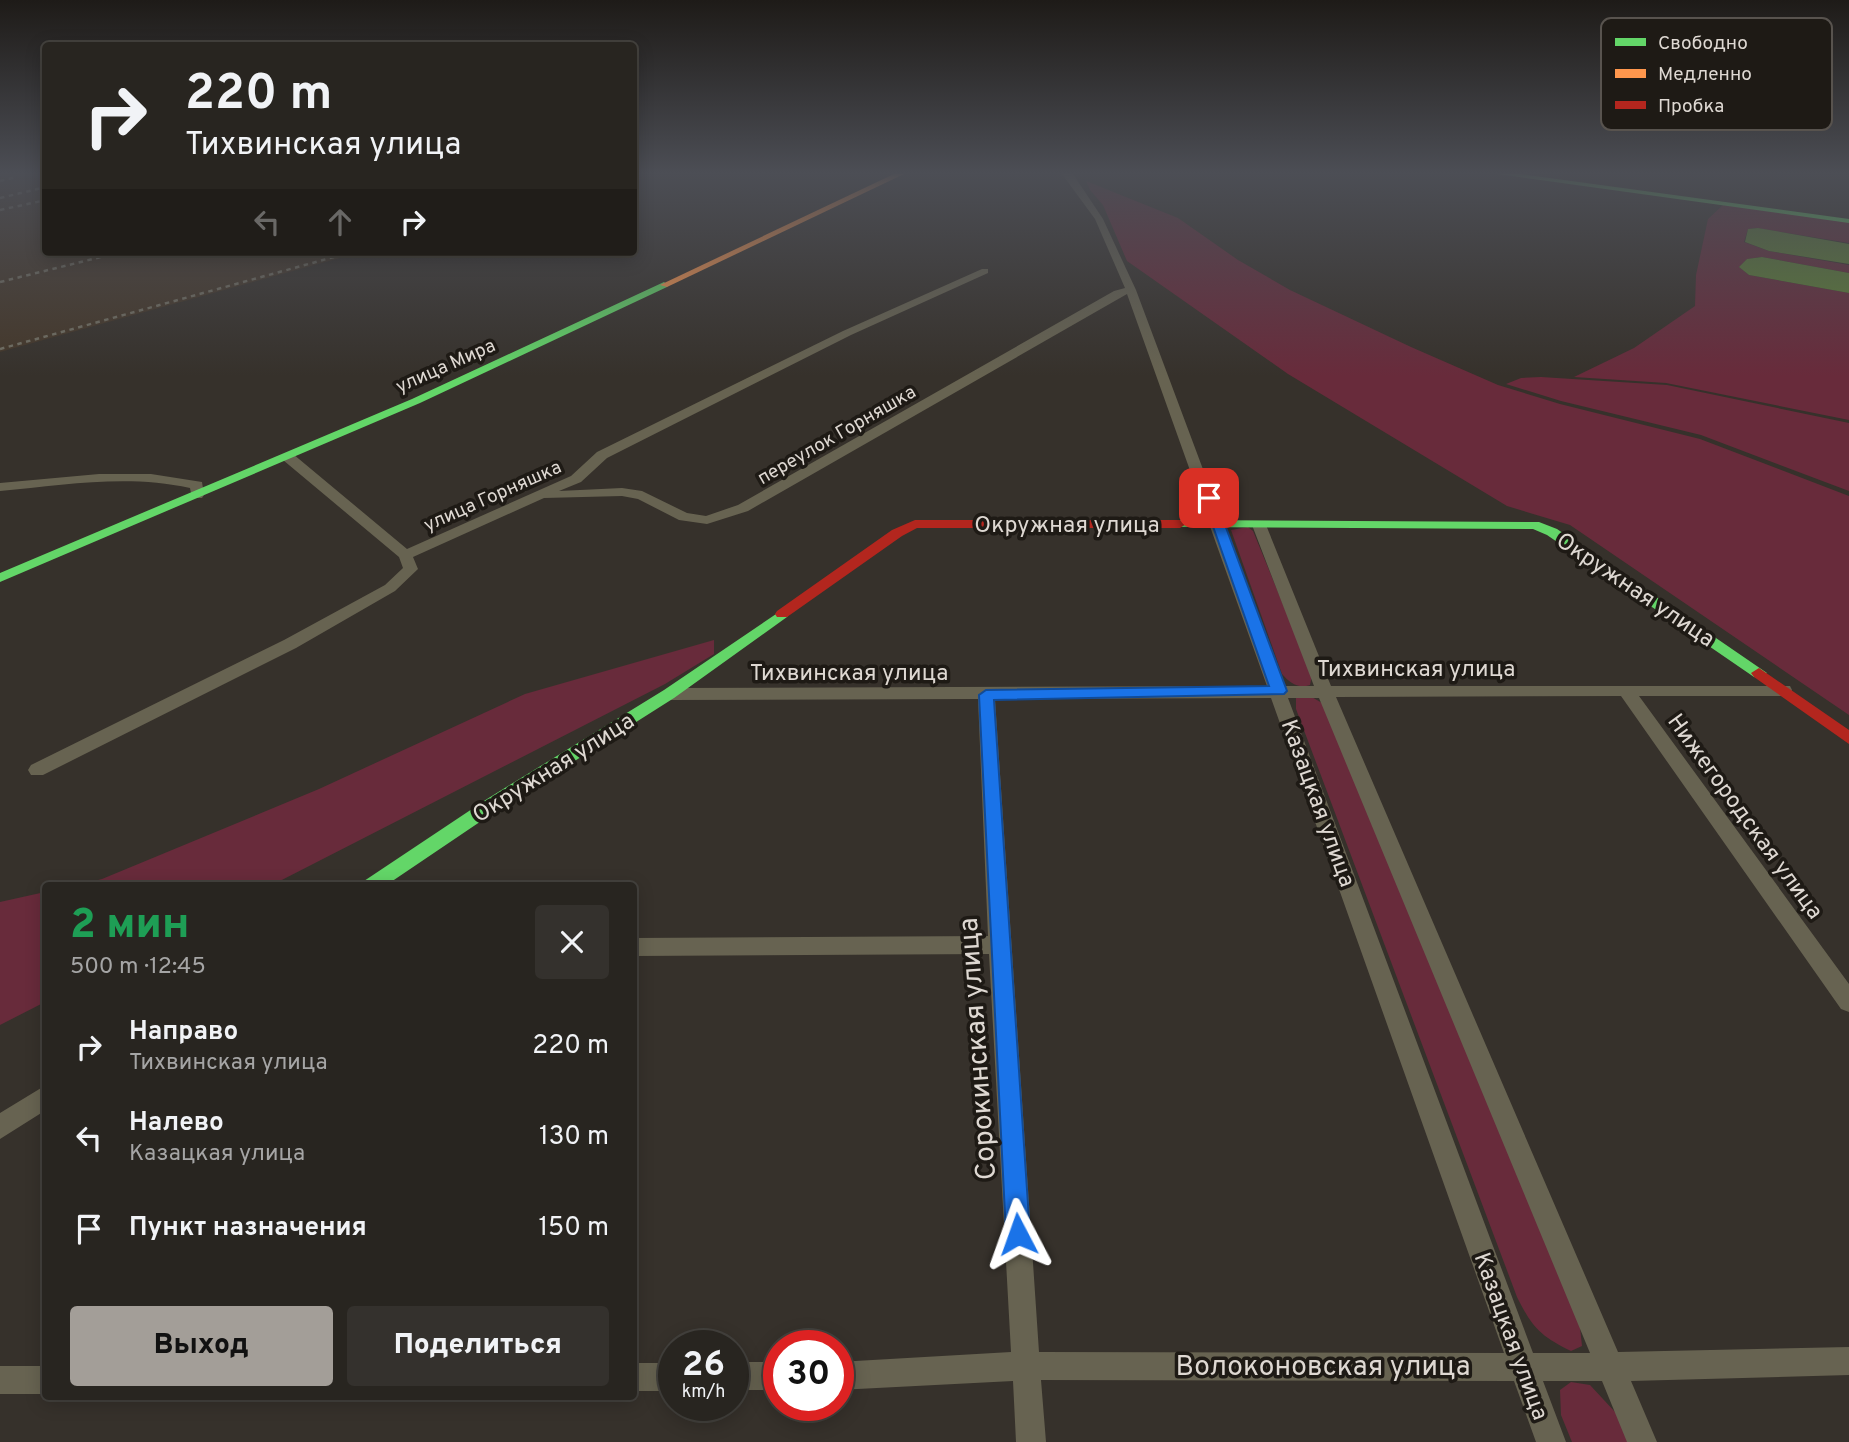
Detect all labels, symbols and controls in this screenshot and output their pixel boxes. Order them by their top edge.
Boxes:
legend [1601,18,1832,130]
text: Свободно [1658,32,1748,56]
text: Медленно [1658,63,1752,87]
text: 220 m [185,65,332,127]
icon: right [70,70,161,161]
text: Пробка [1658,95,1724,119]
text: Тихвинская улица [185,126,461,166]
icon: left [248,203,286,241]
icon: ahead [321,203,359,241]
icon: right [394,203,432,241]
street label: улица Мира [392,334,499,399]
street label: переулок Горняшка [753,381,921,491]
street label: улица Горняшка [420,456,565,538]
pin [1179,468,1239,528]
icon: arrive [1190,479,1228,517]
street label: Окружная улица [974,512,1160,541]
street label: Окружная улица [1550,527,1720,655]
street label: Тихвинская улица [1317,656,1515,685]
street label: Тихвинская улица [750,660,948,689]
street label: Окружная улица [468,708,641,831]
street label: Нижегородская улица [1660,709,1828,926]
street label: Казацкая улица [1273,716,1360,892]
text: 2 мин [70,900,189,953]
button: close [535,905,609,979]
street label: Сорокинская улица [952,916,1006,1181]
text: 500 m · 12:45 [70,953,206,982]
text: Направо [129,1016,238,1049]
icon: right [70,1028,108,1066]
text: 220 m [532,1030,609,1063]
text: Тихвинская улица [129,1049,328,1078]
text: Налево [129,1107,224,1140]
icon: left [70,1119,108,1157]
text: 130 m [539,1121,609,1154]
text: Казацкая улица [129,1140,305,1169]
position arrow [981,1197,1055,1271]
icon: arrive [70,1210,108,1248]
text: Пункт назначения [129,1212,367,1245]
text: 150 m [538,1212,609,1245]
street label: Казацкая улица [1466,1249,1553,1425]
button: Выход [70,1306,333,1386]
button: Поделиться [347,1306,609,1386]
speed limit sign: 30 [763,1330,854,1421]
text: 26 [682,1344,725,1388]
street label: Волоконовская улица [1176,1350,1470,1386]
text: km/h [682,1381,725,1404]

